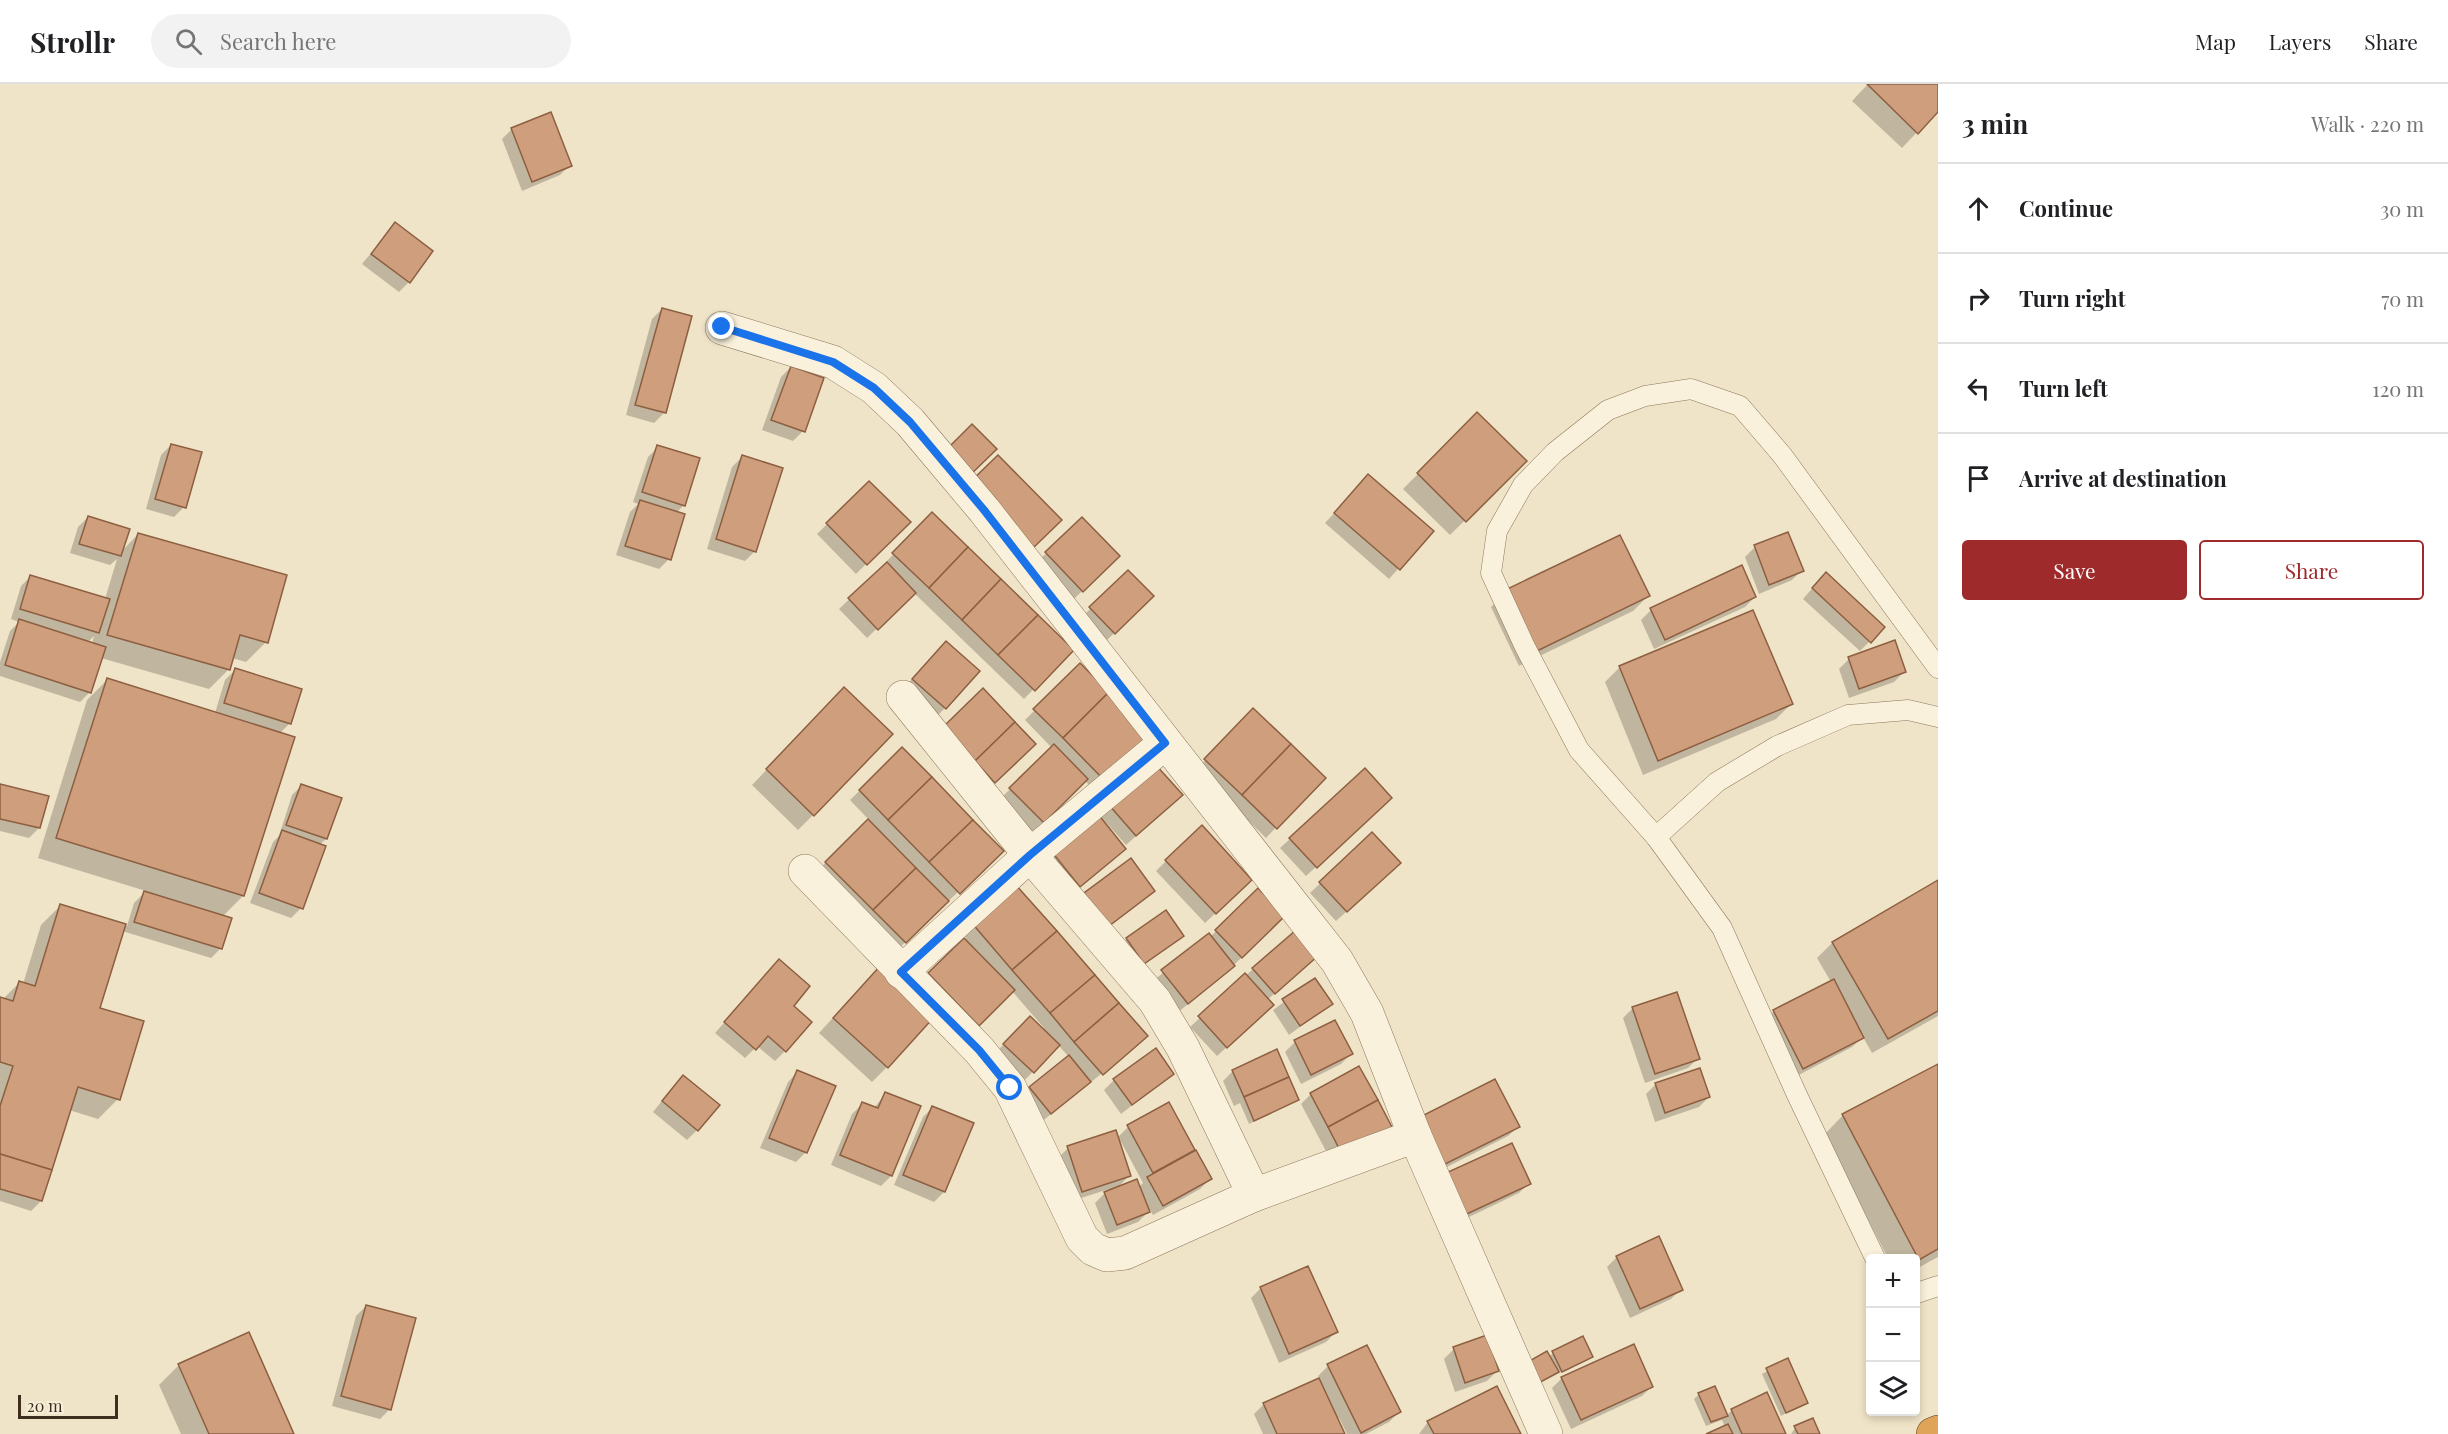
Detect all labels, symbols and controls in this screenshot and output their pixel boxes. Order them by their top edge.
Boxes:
search box [151,14,571,68]
text: Strollr [30,23,115,60]
icon: search [172,25,205,58]
text: Search here [220,26,336,56]
text: Map [2195,27,2236,55]
text: Layers [2269,27,2331,55]
text: Share [2364,27,2418,55]
text: 3 min [1962,106,2028,141]
text: Walk · 220 m [2311,110,2424,137]
icon: ahead [1962,192,1995,225]
text: Continue [2019,193,2113,223]
text: 30 m [2380,195,2424,222]
icon: right [1962,282,1995,315]
text: Turn right [2019,283,2125,313]
text: 70 m [2381,285,2424,312]
route end [708,313,734,339]
icon: left [1962,372,1995,405]
text: Turn left [2019,373,2108,403]
text: 120 m [2372,375,2424,402]
icon: arrive [1962,462,1995,495]
text: Arrive at destination [2019,463,2227,493]
button: Save [1962,540,2187,600]
button: Share [2199,540,2424,600]
route start [996,1074,1022,1100]
map controls [1866,1254,1920,1416]
button: + [1866,1254,1920,1308]
button: − [1866,1308,1920,1362]
button: layers [1866,1362,1920,1416]
scale bar [18,1392,118,1420]
text: 20 m [27,1395,62,1416]

